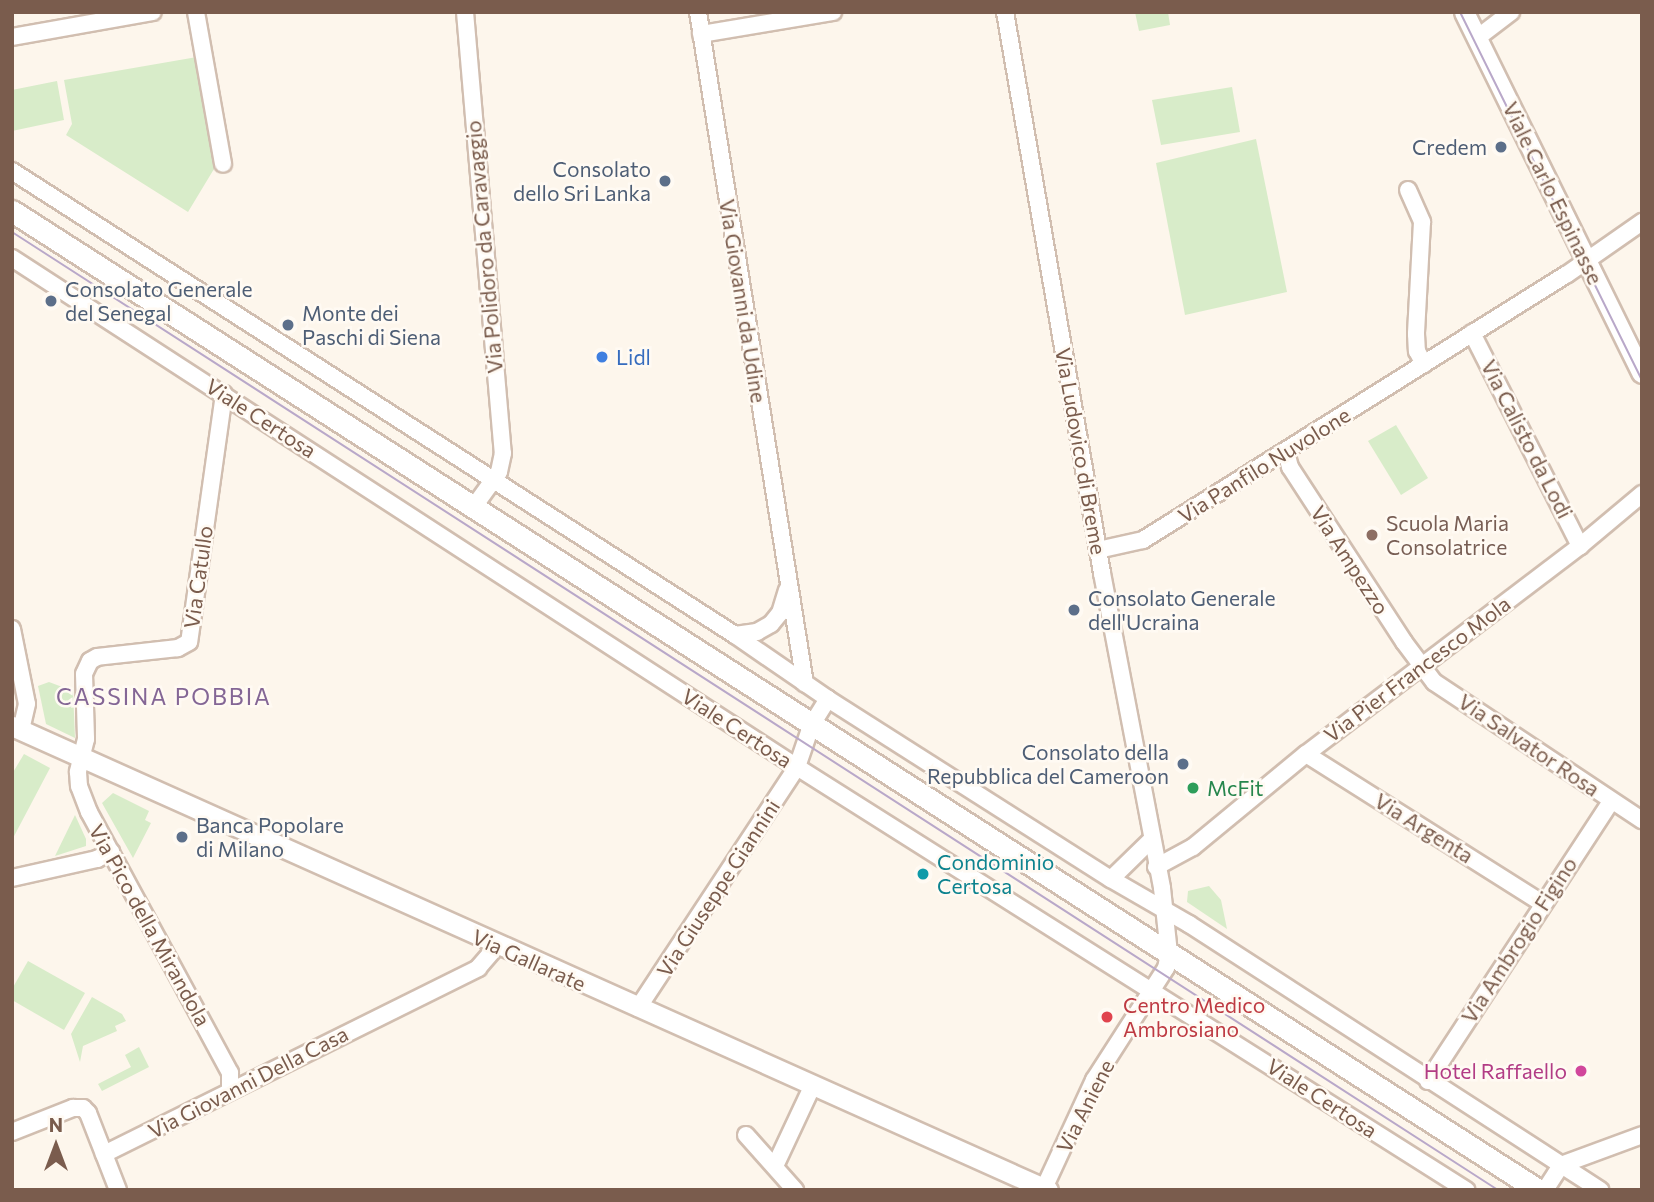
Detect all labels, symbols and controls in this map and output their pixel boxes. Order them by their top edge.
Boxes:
street label: Viale Carlo Espinasse [1498,98,1608,288]
street label: Via Polidoro da Caravaggio [460,119,508,375]
place label: Credem [1412,134,1487,160]
marker: Credem [1493,139,1509,155]
place label: Consolato dello Sri Lanka [513,156,651,206]
marker: Consolato dello Sri Lanka [657,173,673,189]
street label: Via Giovanni da Udine [714,197,772,405]
place label: Consolato Generale del Senegal [65,276,253,326]
marker: Consolato Generale del Senegal [43,293,59,309]
place label: Monte dei Paschi di Siena [302,300,441,350]
marker: Monte dei Paschi di Siena [280,317,296,333]
place label: Lidl [616,344,651,370]
street label: Via Ludovico di Breme [1050,346,1112,556]
marker: Lidl [594,349,610,365]
street label: Via Calisto da Lodi [1476,355,1578,523]
street label: Viale Certosa [201,373,321,463]
street label: Via Panfilo Nuvolone [1173,402,1355,528]
street label: Via Ampezzo [1306,501,1394,619]
place label: Scuola Maria Consolatrice [1386,510,1509,560]
street label: Via Catullo [178,524,218,630]
marker: Scuola Maria Consolatrice [1364,527,1380,543]
place label: Consolato Generale dell'Ucraina [1088,585,1276,635]
street label: Via Pier Francesco Mola [1319,591,1515,747]
marker: Consolato Generale dell'Ucraina [1066,602,1082,618]
district label: CASSINA POBBIA [58,682,270,710]
street label: Viale Certosa [677,683,797,773]
street label: Via Salvator Rosa [1454,689,1604,801]
place label: Consolato della Repubblica del Cameroon [927,739,1169,789]
marker: Consolato della Repubblica del Cameroon [1175,756,1191,772]
place label: McFit [1207,775,1263,801]
marker: McFit [1185,780,1201,796]
street label: Via Argenta [1370,788,1478,868]
street label: Via Giuseppe Giannini [651,795,785,981]
place label: Banca Popolare di Milano [196,812,344,862]
street label: Via Pico della Mirandola [84,820,216,1030]
marker: Banca Popolare di Milano [174,829,190,845]
place label: Condominio Certosa [937,849,1054,899]
street label: Via Ambrogio Figino [1456,852,1582,1028]
marker: Condominio Certosa [915,866,931,882]
street label: Via Gallarate [468,924,590,996]
place label: Centro Medico Ambrosiano [1123,992,1265,1042]
marker: Centro Medico Ambrosiano [1097,1007,1117,1027]
street label: Via Giovanni Della Casa [144,1021,352,1143]
street label: Viale Certosa [1262,1053,1382,1143]
street label: Via Aniene [1051,1055,1119,1157]
place label: Hotel Raffaello [1424,1058,1567,1084]
marker: Hotel Raffaello [1573,1063,1589,1079]
north arrow [21,1111,91,1181]
text: N [49,1113,63,1136]

